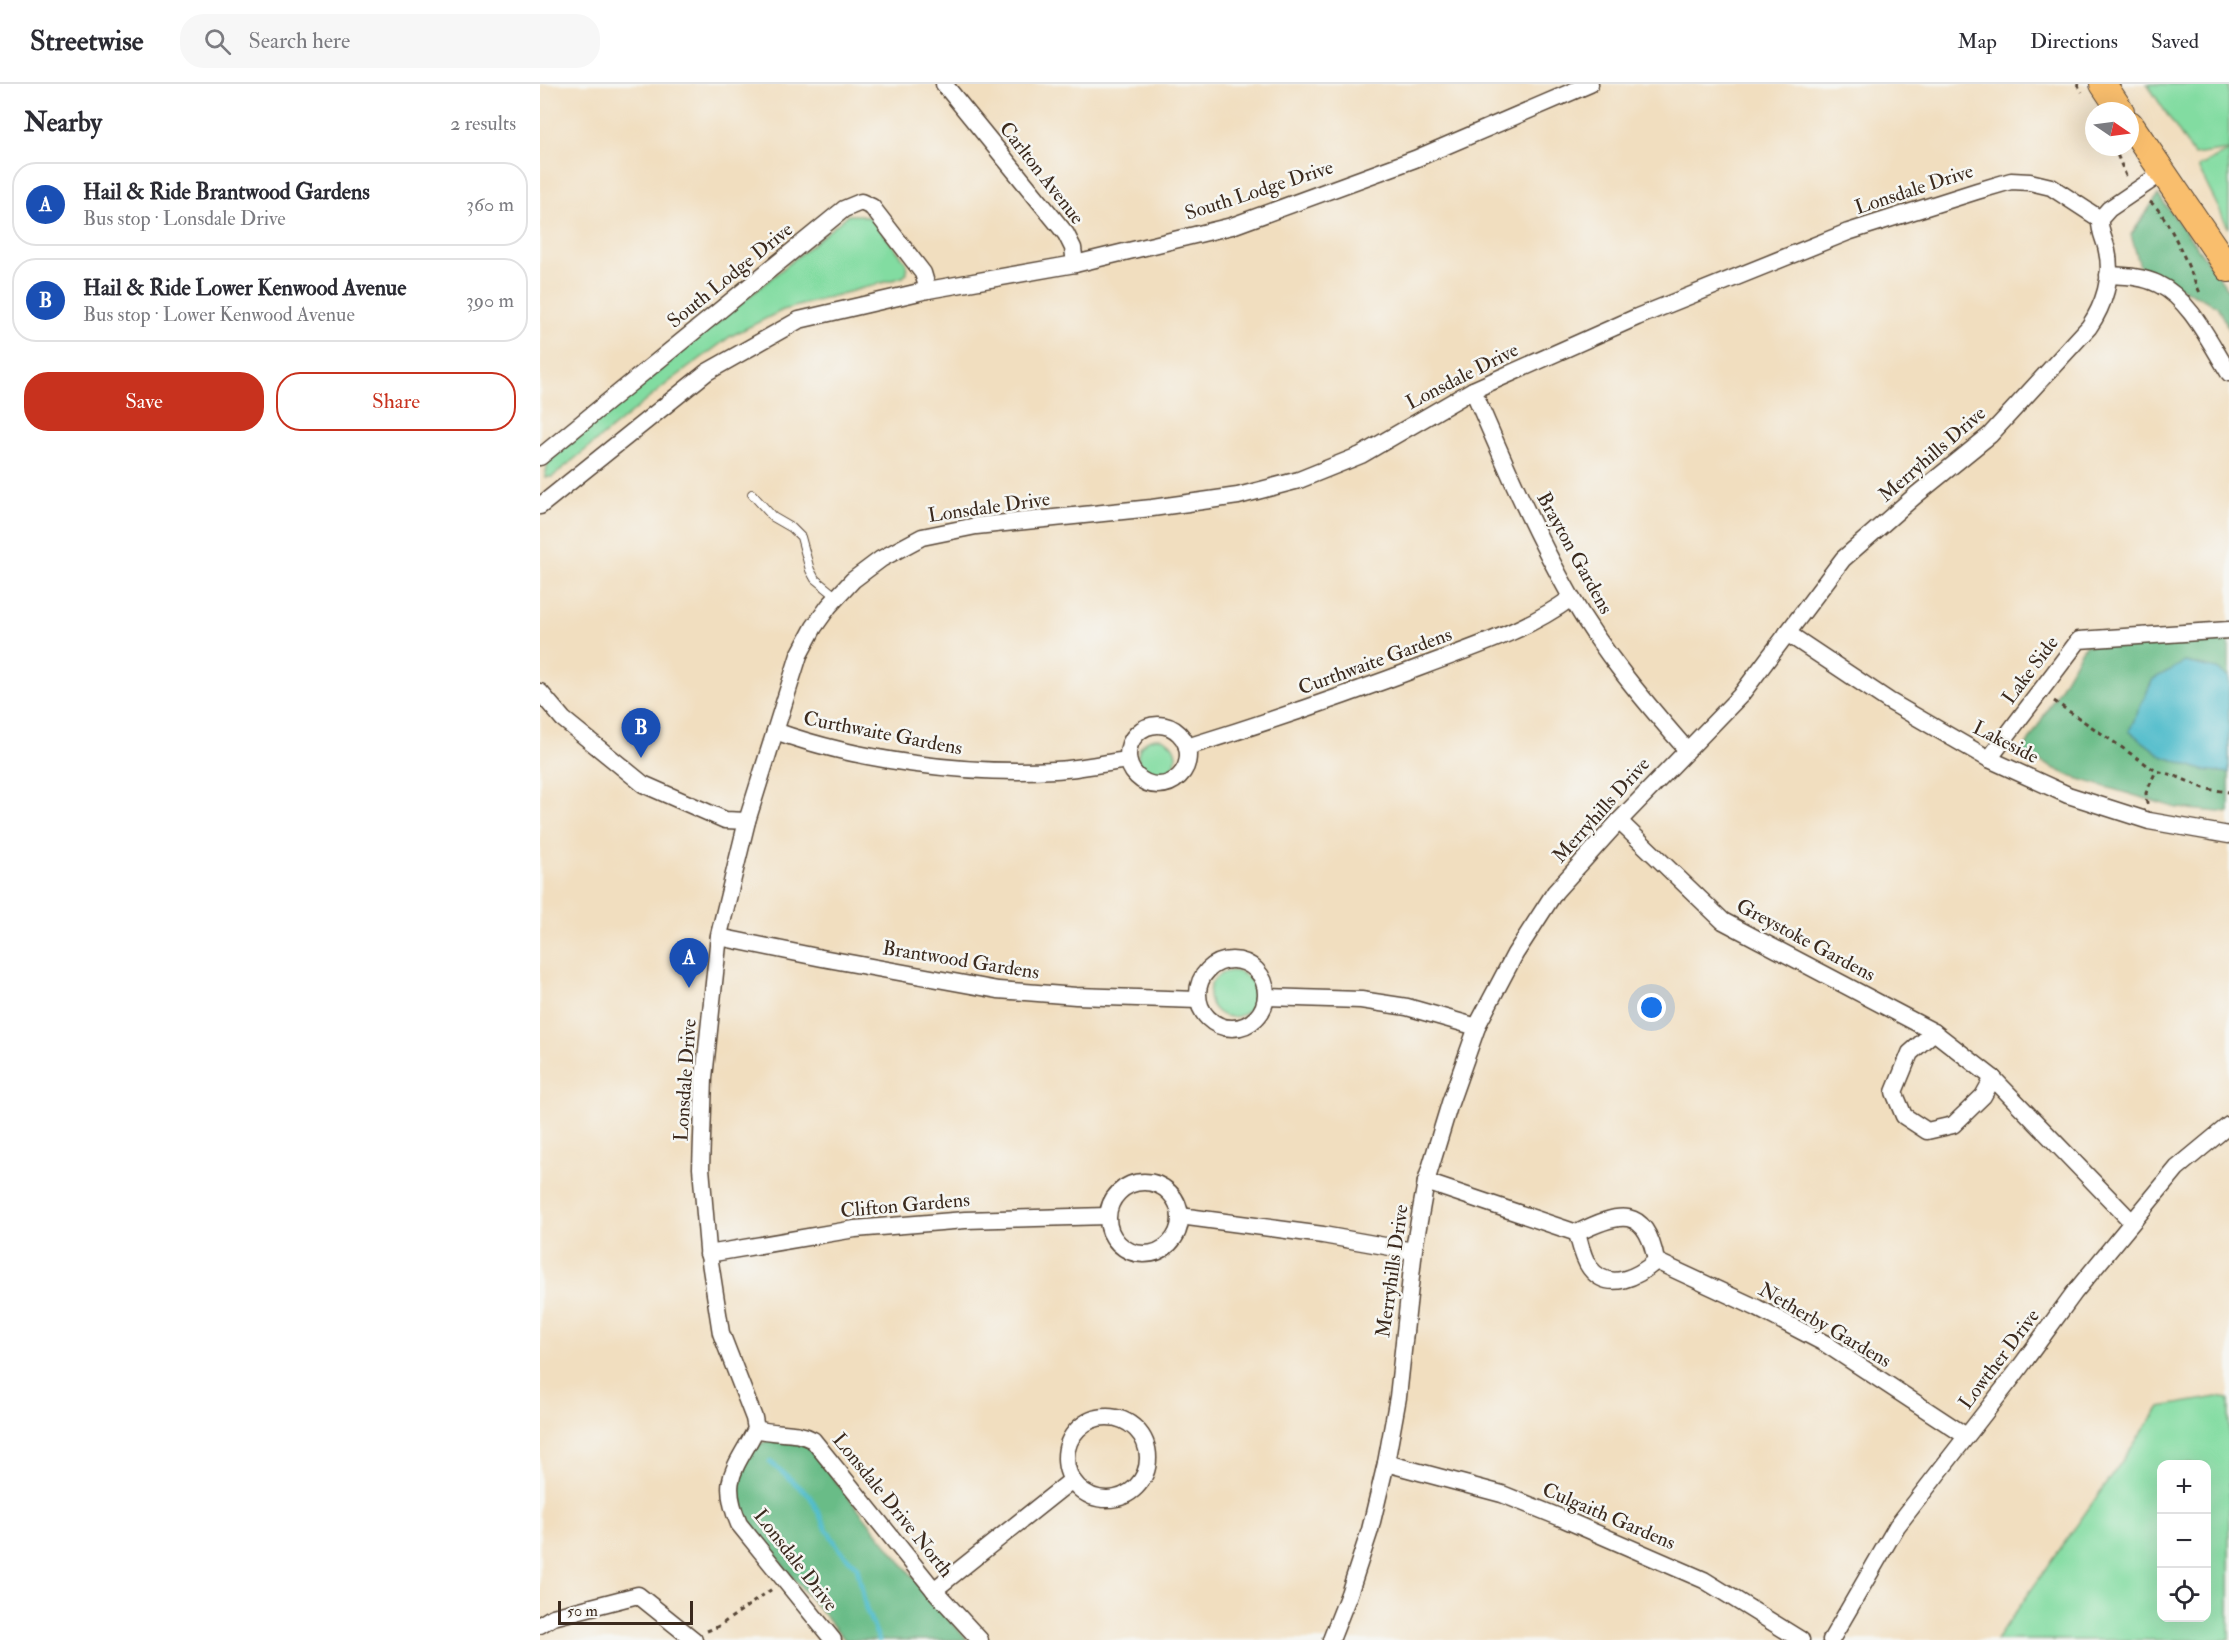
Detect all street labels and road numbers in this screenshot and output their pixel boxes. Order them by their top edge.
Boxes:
street label: Carlton Avenue [994,117,1090,229]
street label: South Lodge Drive [1182,154,1336,226]
street label: Lonsdale Drive [1852,158,1976,220]
street label: South Lodge Drive [662,217,798,333]
street label: Lonsdale Drive [1402,337,1522,415]
street label: Merryhills Drive [1873,401,1991,507]
street label: Lonsdale Drive [926,486,1052,528]
street label: Brayton Gardens [1531,488,1619,618]
street label: Curthwaite Gardens [1295,622,1455,700]
street label: Lake Side [1996,631,2064,709]
street label: Curthwaite Gardens [801,705,965,761]
street label: Lakeside [1969,715,2043,769]
street label: Merryhills Drive [1547,752,1655,868]
street label: Greystoke Gardens [1732,893,1880,987]
street label: Brantwood Gardens [881,935,1041,985]
street label: Lonsdale Drive [668,1018,702,1142]
street label: Clifton Gardens [839,1187,971,1223]
street label: Merryhills Drive [1370,1203,1414,1339]
street label: Netherby Gardens [1754,1277,1896,1373]
street label: Lowther Drive [1953,1304,2045,1414]
street label: Lonsdale Drive North [827,1428,959,1583]
street label: Culgaith Gardens [1539,1477,1679,1555]
street label: Lonsdale Drive [748,1504,844,1616]

